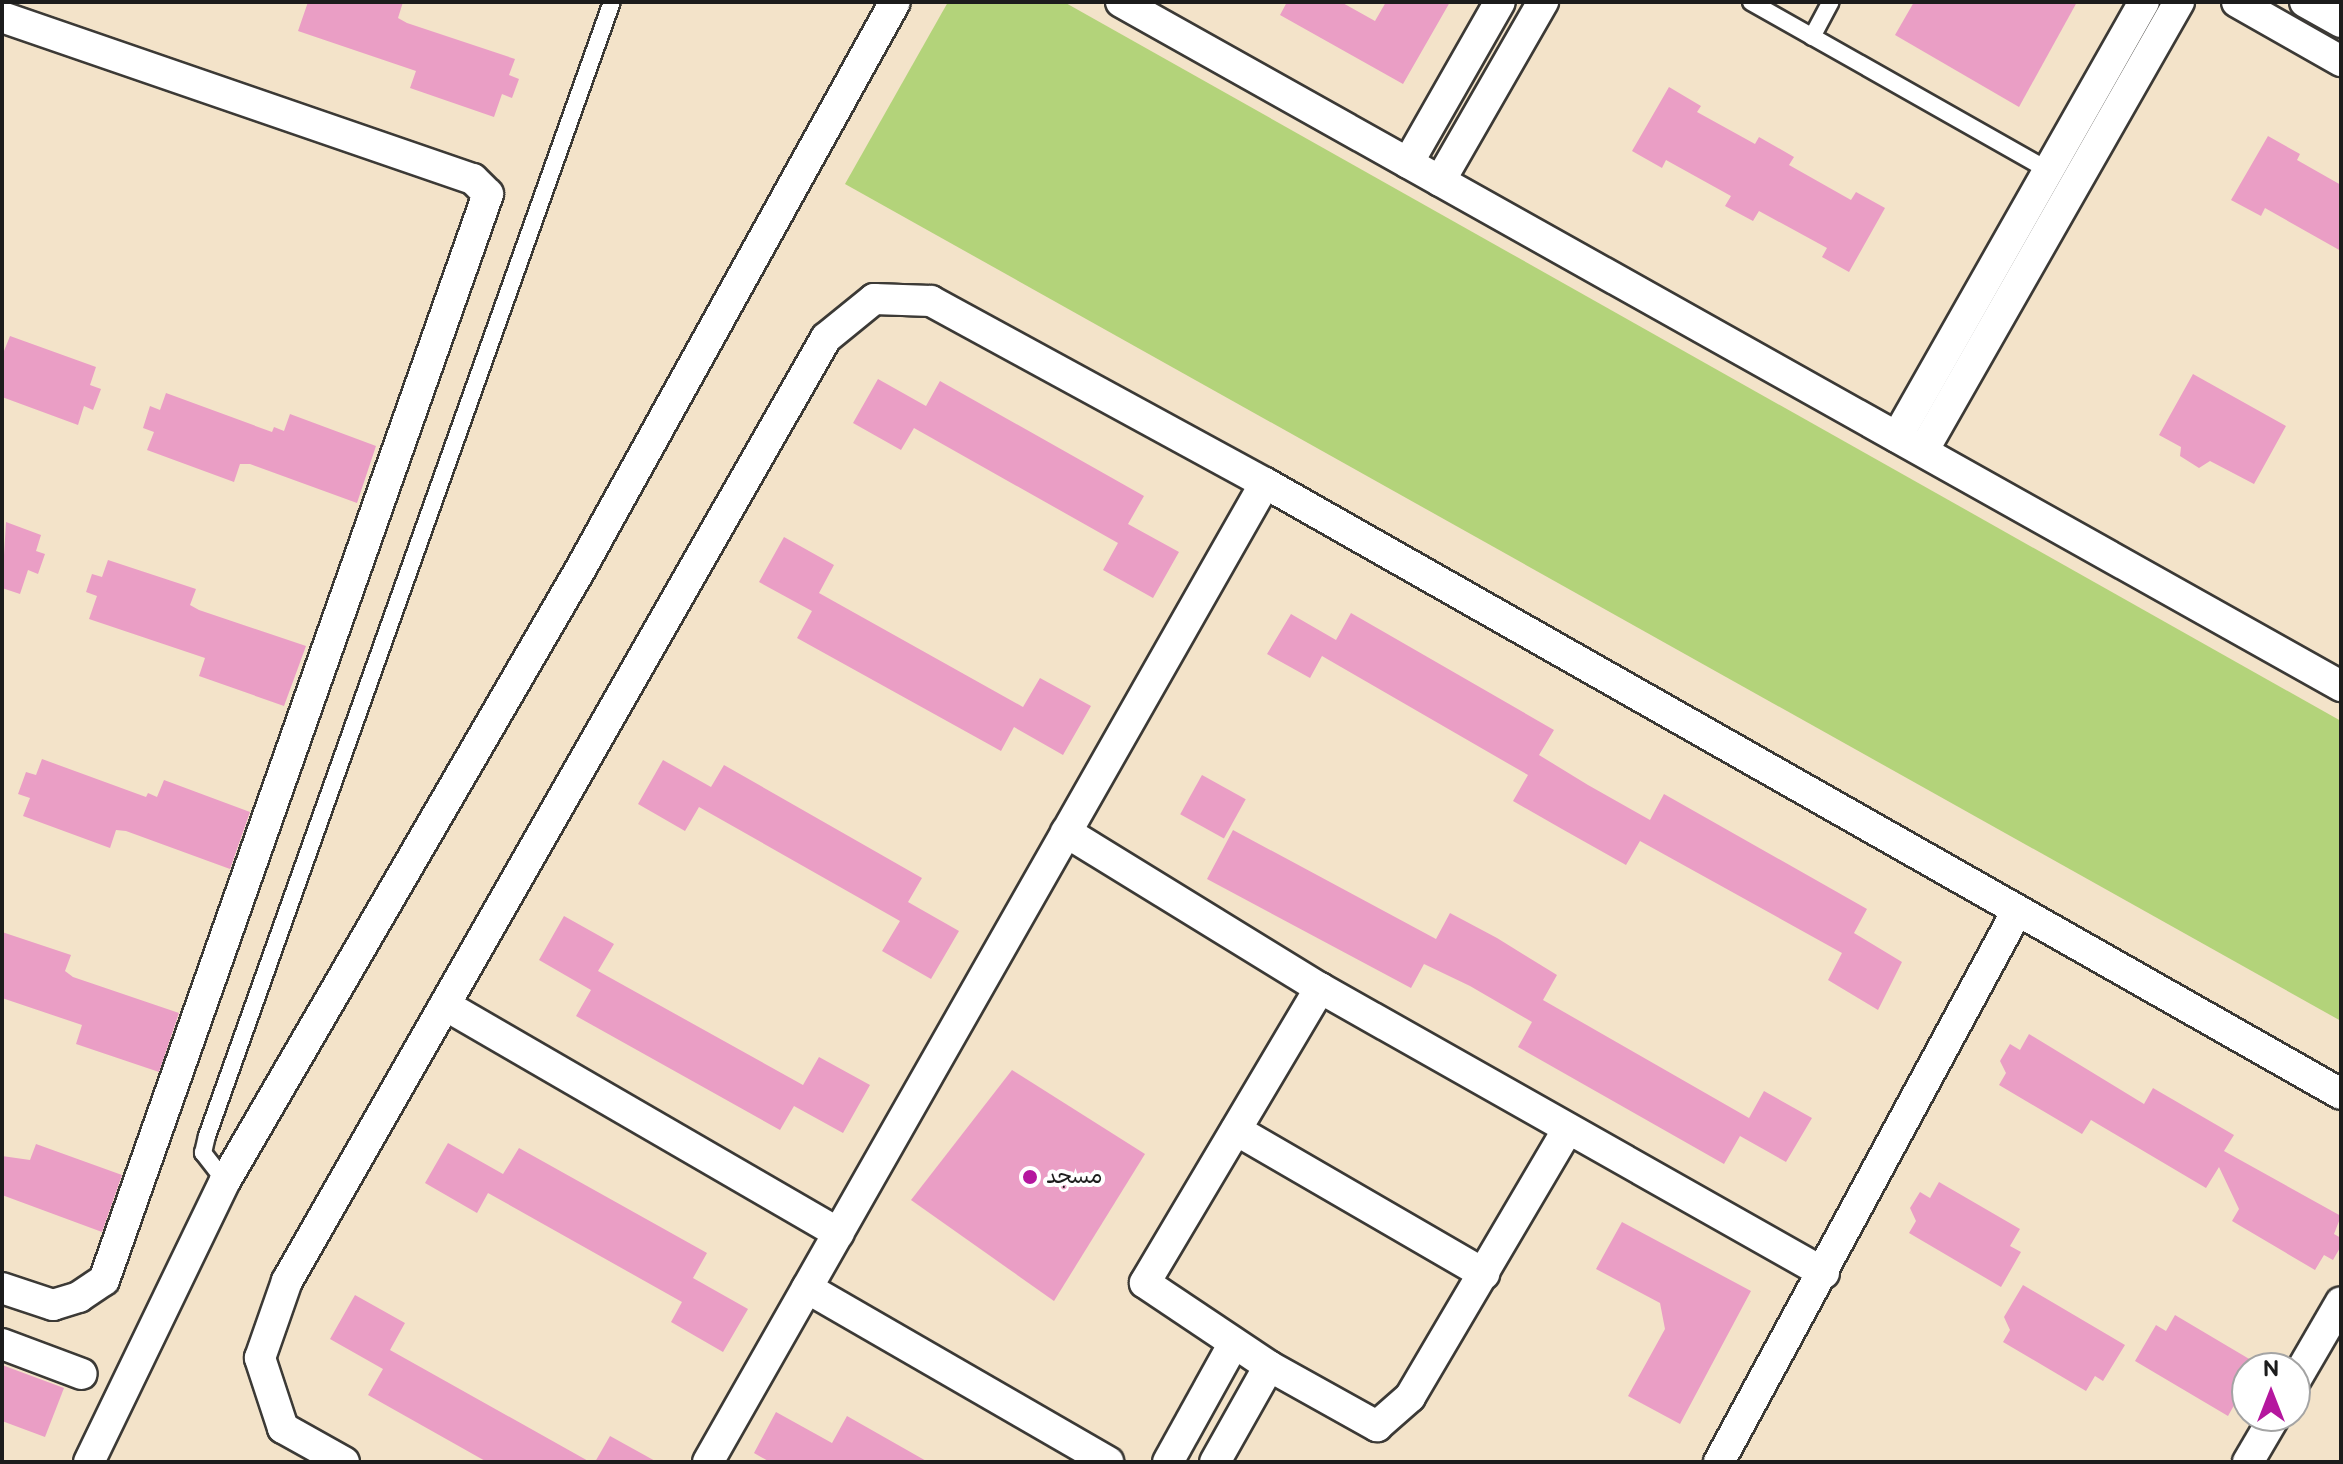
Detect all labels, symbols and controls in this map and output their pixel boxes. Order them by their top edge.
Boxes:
place label: مسجد [1046,1164,1102,1190]
marker: مسجد [1021,1168,1039,1186]
north arrow [2231,1352,2311,1432]
text: N [2263,1356,2279,1383]

